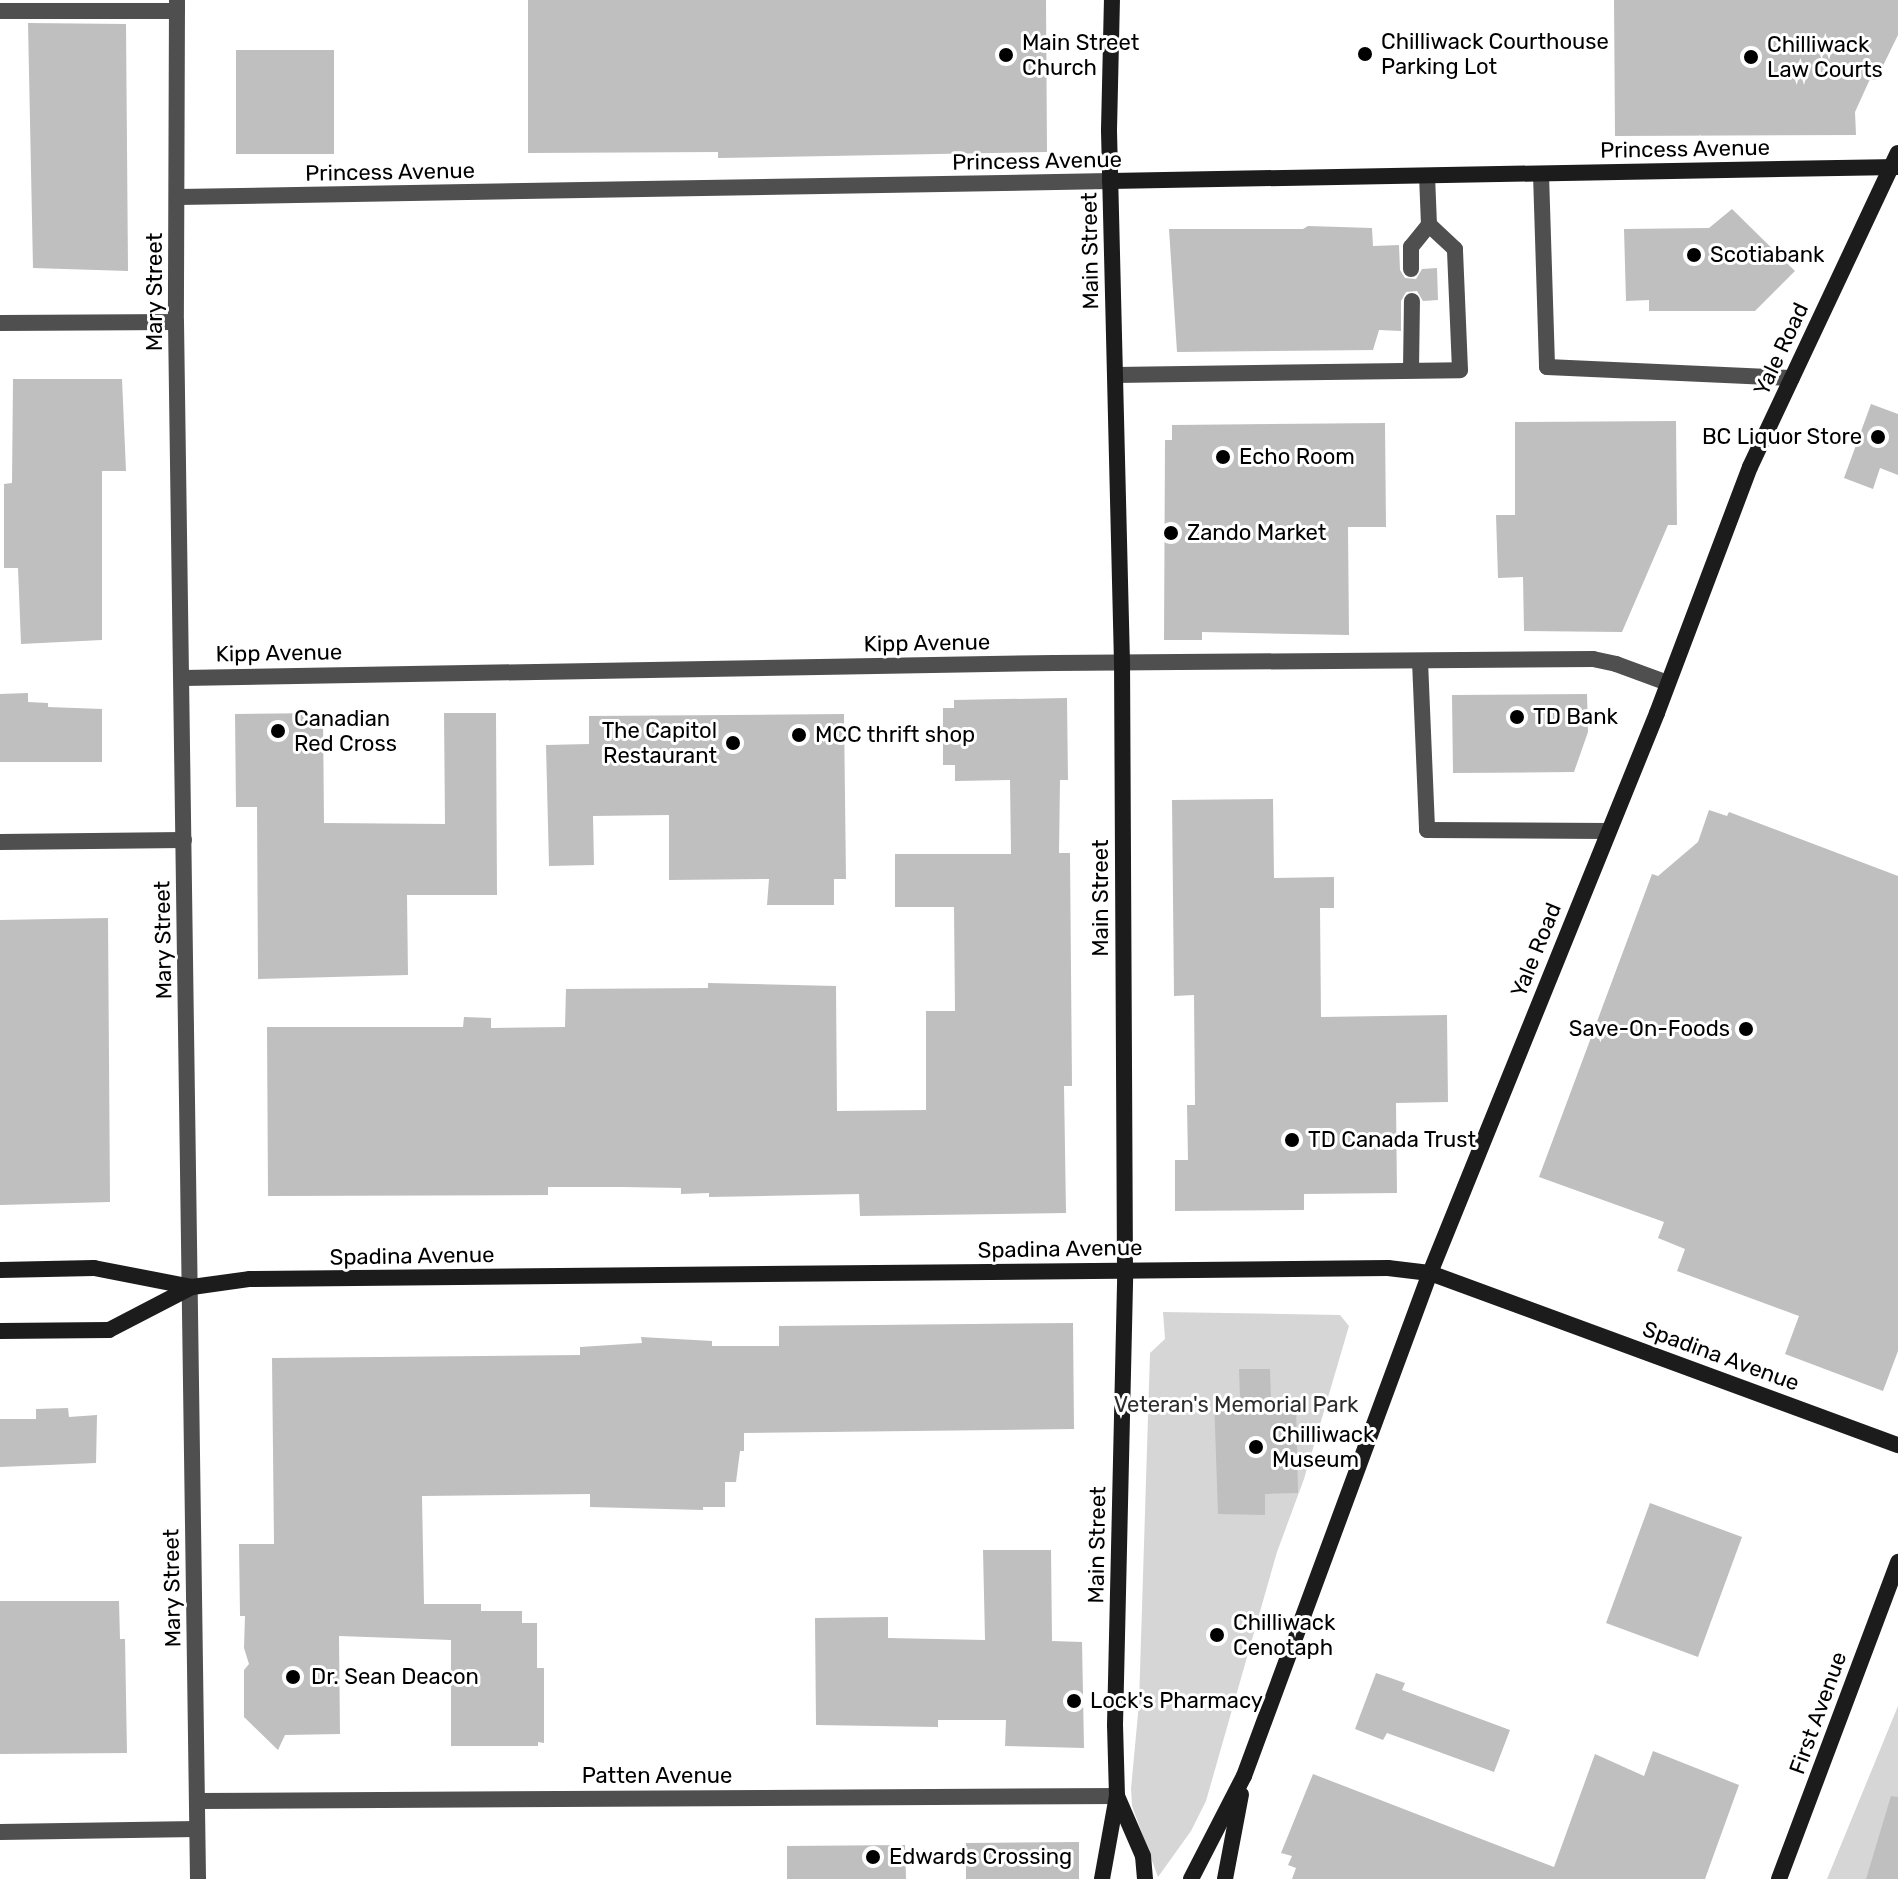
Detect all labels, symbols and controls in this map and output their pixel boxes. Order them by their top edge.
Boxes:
place label: Chilliwack Courthouse Parking Lot [1381,28,1609,80]
place label: Main Street Church [1022,29,1139,80]
place label: Chilliwack Law Courts [1767,31,1883,82]
marker: Chilliwack Courthouse Parking Lot [1356,45,1374,63]
marker: Main Street Church [997,46,1015,64]
marker: Chilliwack Law Courts [1742,48,1760,66]
street label: Princess Avenue [1600,134,1770,164]
street label: Princess Avenue [952,146,1122,176]
street label: Princess Avenue [305,157,475,187]
street label: Main Street [1076,192,1104,310]
street label: Mary Street [142,232,168,352]
place label: Scotiabank [1710,242,1824,268]
marker: Scotiabank [1685,246,1703,264]
street label: Yale Road [1748,298,1814,400]
place label: BC Liquor Store [1701,424,1862,450]
marker: BC Liquor Store [1869,428,1887,446]
place label: Echo Room [1239,444,1355,470]
marker: Echo Room [1214,448,1232,466]
place label: Zando Market [1187,520,1326,546]
marker: Zando Market [1162,524,1180,542]
street label: Kipp Avenue [863,629,991,657]
street label: Kipp Avenue [215,639,343,667]
place label: TD Bank [1533,704,1618,730]
place label: Canadian Red Cross [294,705,397,756]
marker: TD Bank [1508,708,1526,726]
place label: The Capitol Restaurant [602,717,717,768]
marker: Canadian Red Cross [269,722,287,740]
place label: MCC thrift shop [815,722,976,748]
marker: MCC thrift shop [790,726,808,744]
marker: The Capitol Restaurant [724,734,742,752]
street label: Main Street [1088,839,1114,957]
street label: Mary Street [149,880,177,1000]
street label: Yale Road [1505,899,1567,1001]
place label: Save-On-Foods [1569,1016,1730,1042]
marker: Save-On-Foods [1737,1020,1755,1038]
place label: TD Canada Trust [1308,1127,1477,1153]
marker: TD Canada Trust [1283,1131,1301,1149]
street label: Spadina Avenue [977,1234,1143,1264]
street label: Spadina Avenue [329,1241,495,1271]
street label: Spadina Avenue [1639,1315,1803,1397]
park label: Veteran's Memorial Park [1114,1392,1358,1418]
place label: Chilliwack Museum [1272,1421,1374,1472]
marker: Chilliwack Museum [1247,1438,1265,1456]
street label: Main Street [1083,1486,1111,1604]
street label: Mary Street [158,1528,186,1648]
place label: Chilliwack Cenotaph [1233,1609,1335,1660]
marker: Chilliwack Cenotaph [1208,1626,1226,1644]
street label: First Avenue [1784,1648,1852,1778]
place label: Dr. Sean Deacon [311,1664,479,1690]
marker: Dr. Sean Deacon [282,1666,304,1688]
place label: Lock's Pharmacy [1090,1688,1263,1714]
marker: Lock's Pharmacy [1065,1692,1083,1710]
street label: Patten Avenue [581,1763,733,1789]
place label: Edwards Crossing [889,1844,1072,1870]
marker: Edwards Crossing [864,1848,882,1866]

